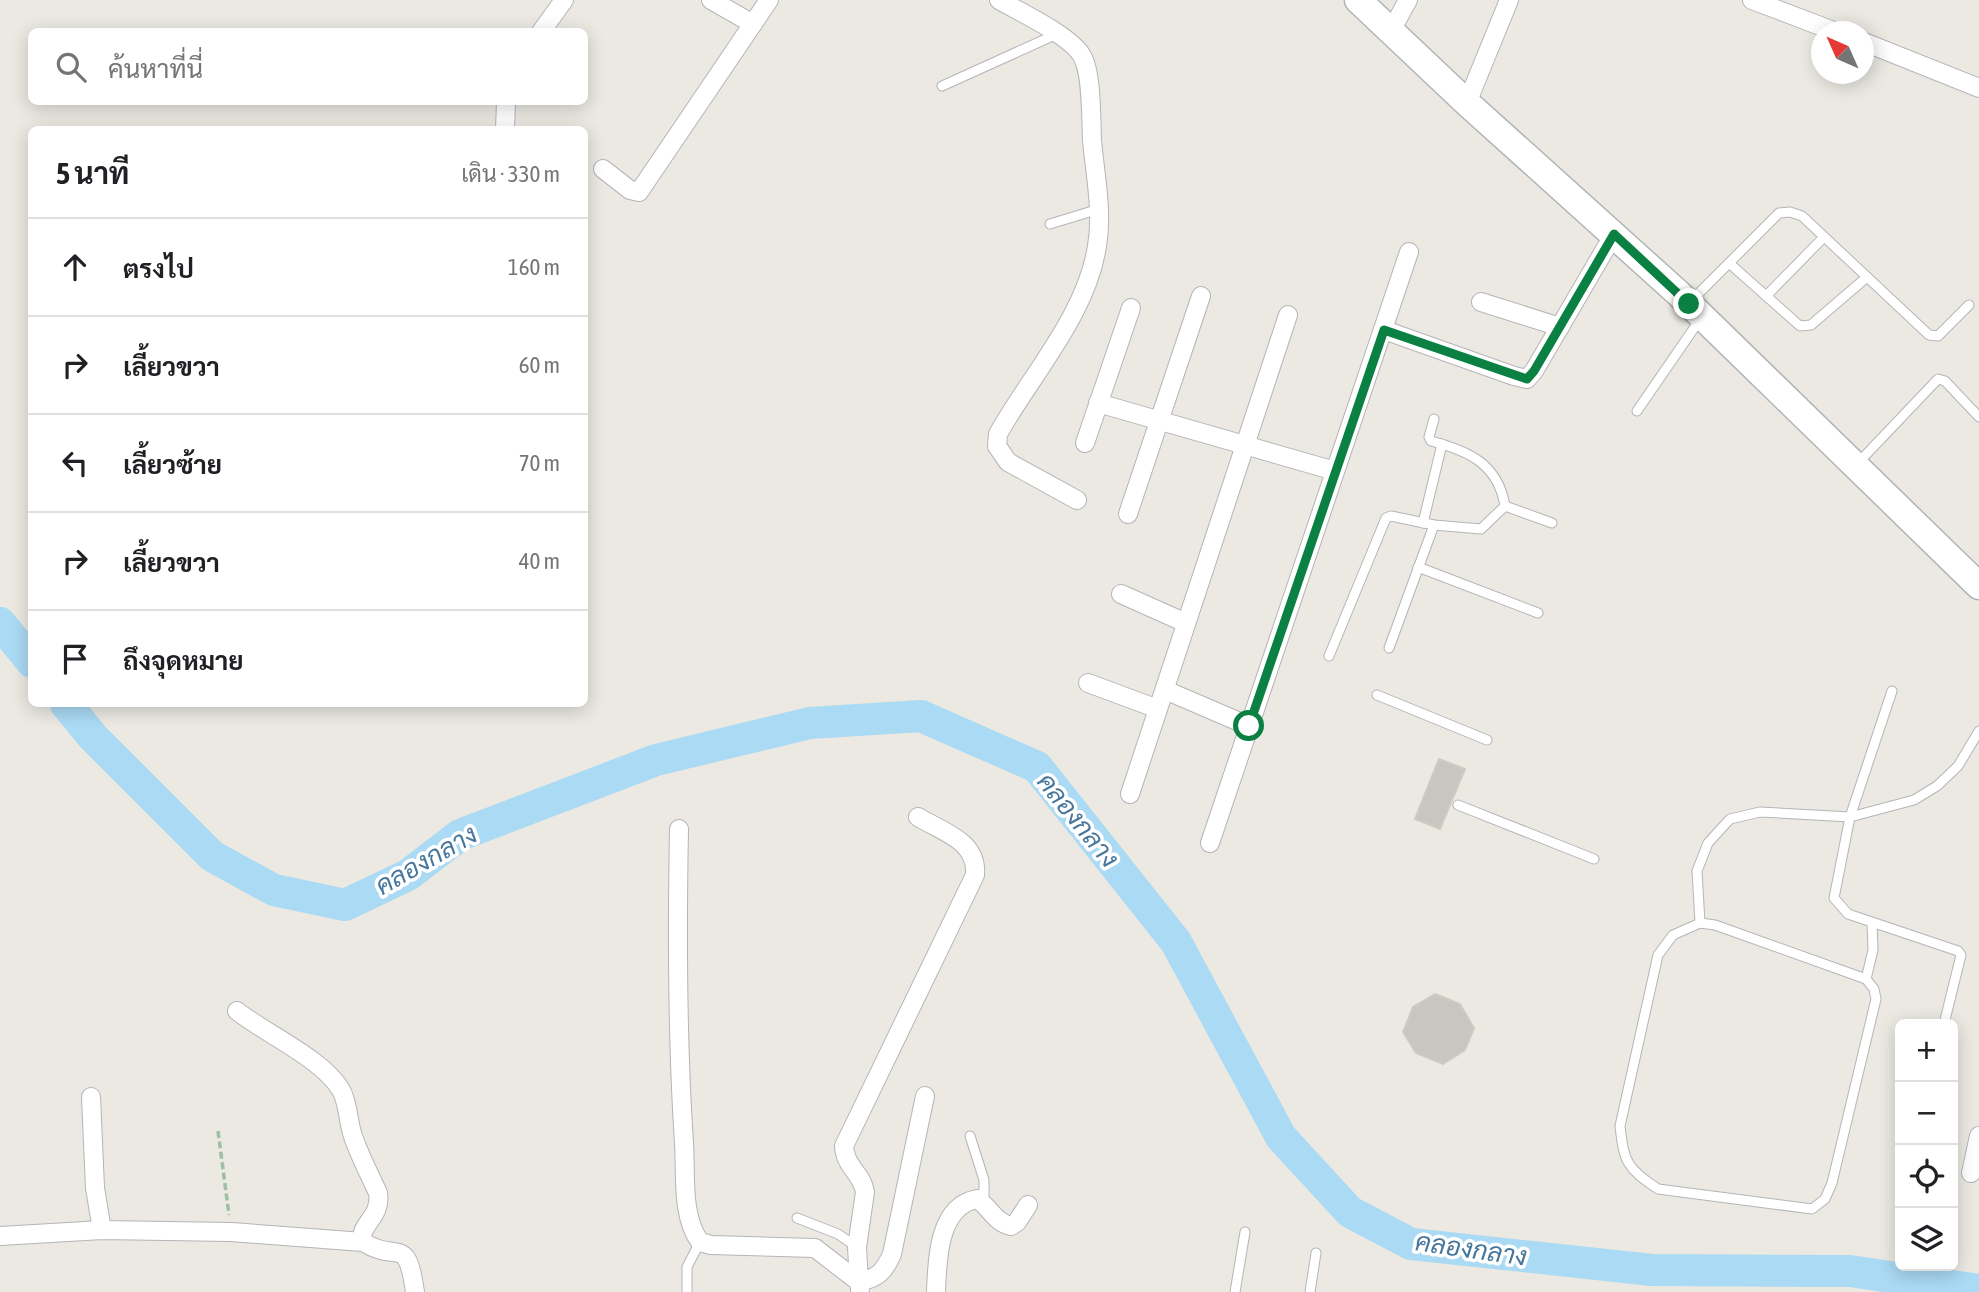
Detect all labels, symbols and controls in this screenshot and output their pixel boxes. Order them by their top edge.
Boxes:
north arrow [1811,21,1874,84]
search box [28,28,588,105]
icon: search [52,48,90,86]
text: ค้นหาที่นี่ [108,54,203,84]
text: 5 นาที [56,156,129,190]
text: เดิน · 330 m [461,161,560,187]
icon: ahead [56,248,94,286]
text: ตรงไป [123,254,194,284]
text: 160 m [508,254,560,280]
route end [1673,288,1704,319]
icon: right [56,346,94,384]
text: เลี้ยวขวา [123,352,220,382]
text: 60 m [519,352,560,378]
icon: left [56,444,94,482]
text: เลี้ยวซ้าย [123,450,222,480]
text: 70 m [519,450,560,476]
icon: right [56,542,94,580]
text: เลี้ยวขวา [123,548,220,578]
text: 40 m [519,548,560,574]
icon: arrive [56,640,94,678]
text: ถึงจุดหมาย [123,646,244,676]
route start [1233,710,1264,741]
water label: คลองกลาง [1031,767,1125,873]
water label: คลองกลาง [370,819,482,901]
map controls [1895,1019,1958,1271]
button: + [1895,1019,1958,1082]
button: − [1895,1082,1958,1145]
button: locate [1895,1145,1958,1208]
button: layers [1895,1208,1958,1271]
water label: คลองกลาง [1413,1226,1529,1272]

